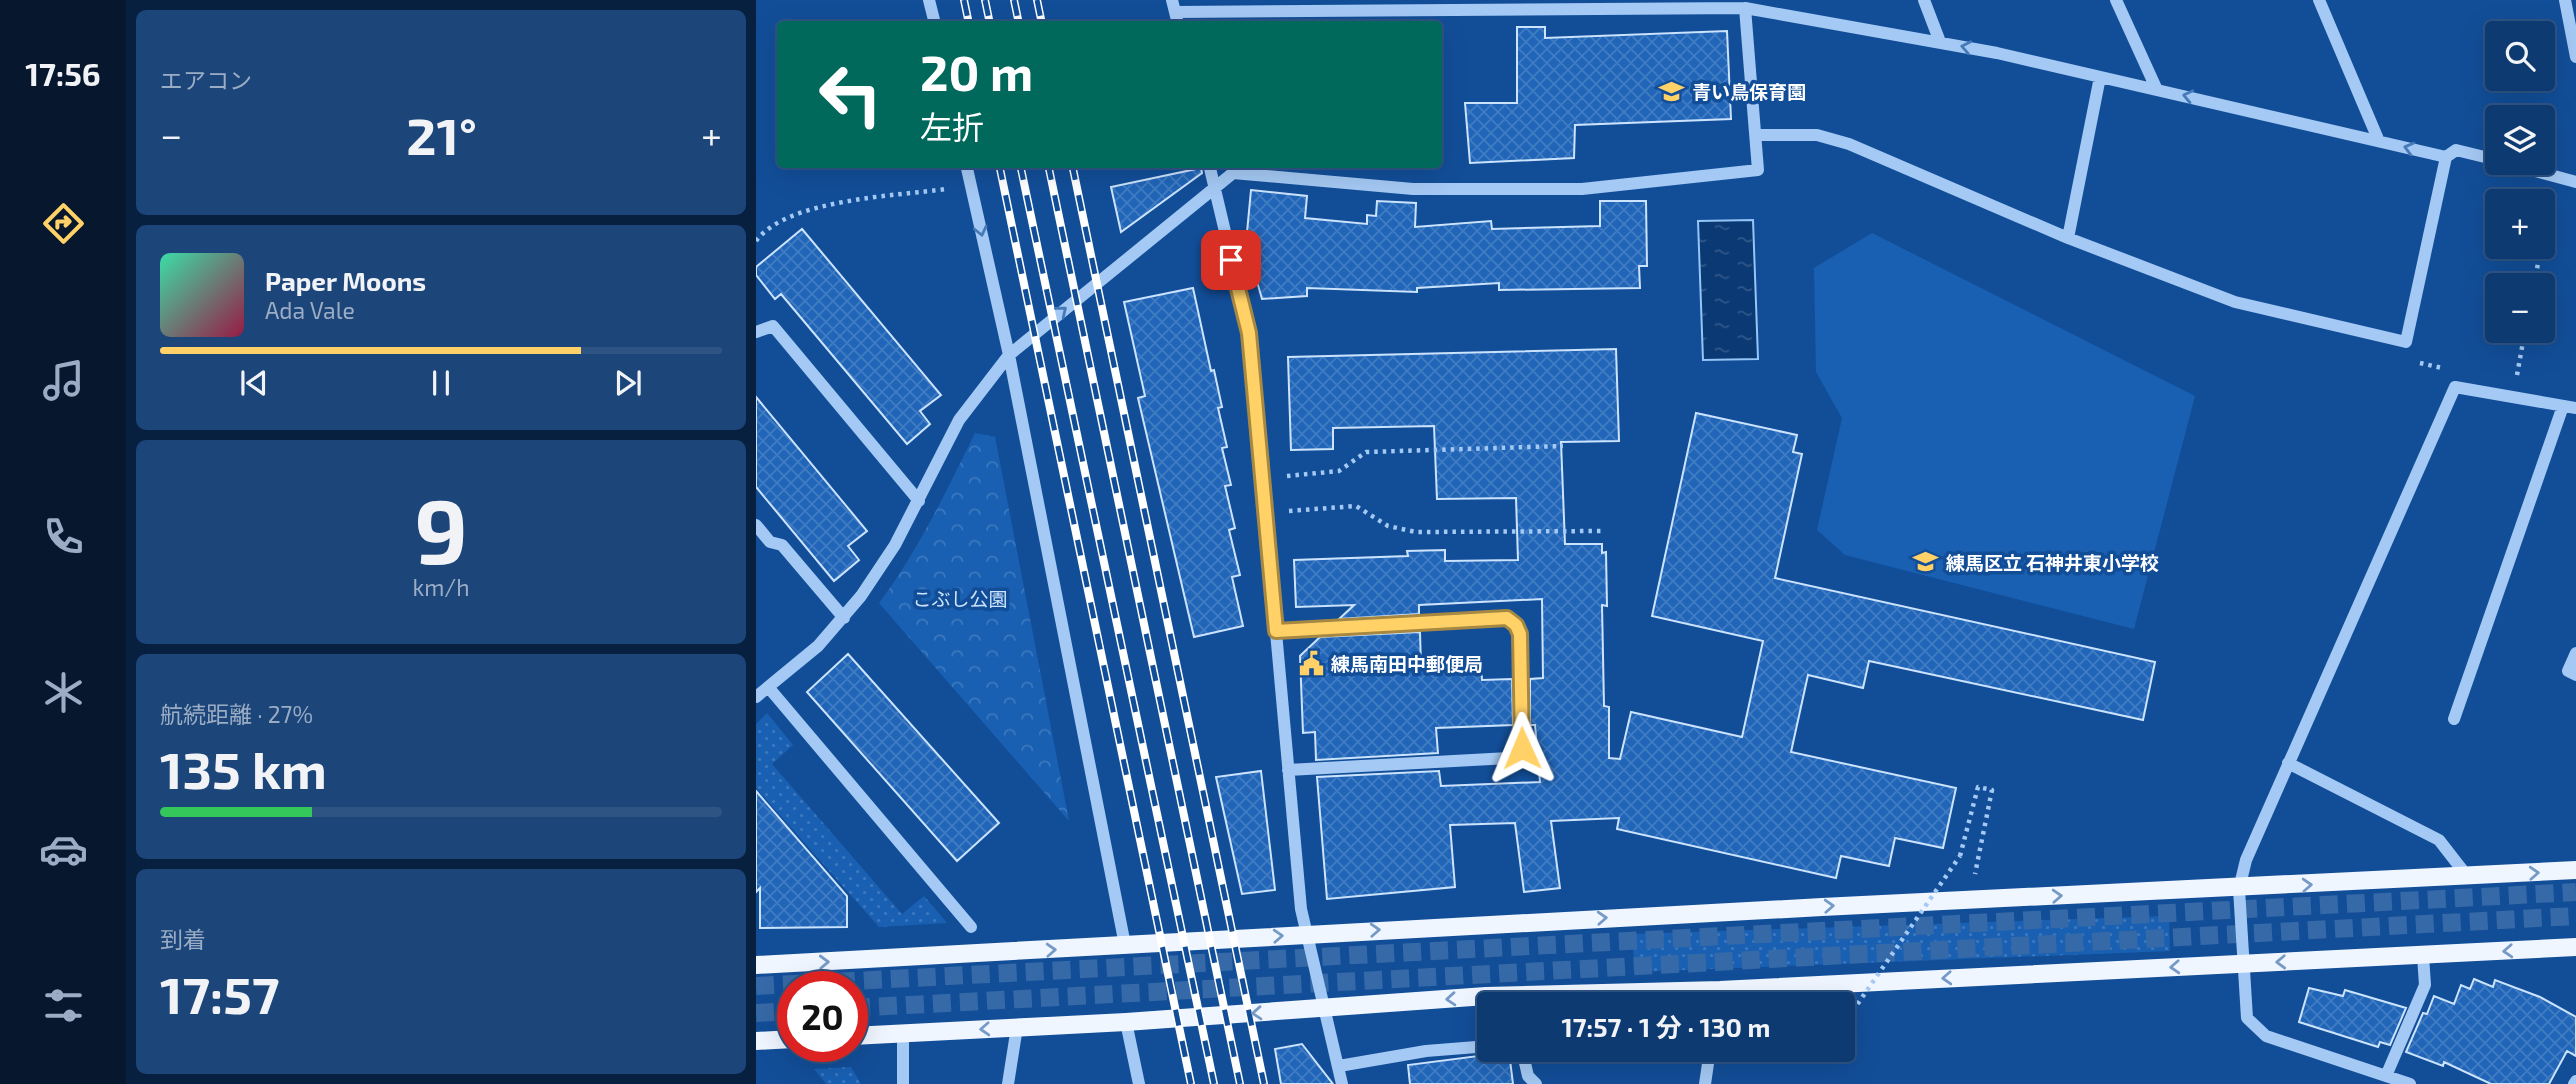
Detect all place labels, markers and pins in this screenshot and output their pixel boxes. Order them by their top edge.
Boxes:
school or university icon: 青い鳥保育園 [1658,77,1686,105]
place label: 青い鳥保育園 [1692,80,1806,103]
pin [1201,230,1261,290]
school or university icon: 練馬区立 石神井東小学校 [1912,548,1940,576]
place label: 練馬区立 石神井東小学校 [1946,551,2159,574]
public building icon: 練馬南田中郵便局 [1297,649,1325,677]
place label: 練馬南田中郵便局 [1331,652,1483,675]

